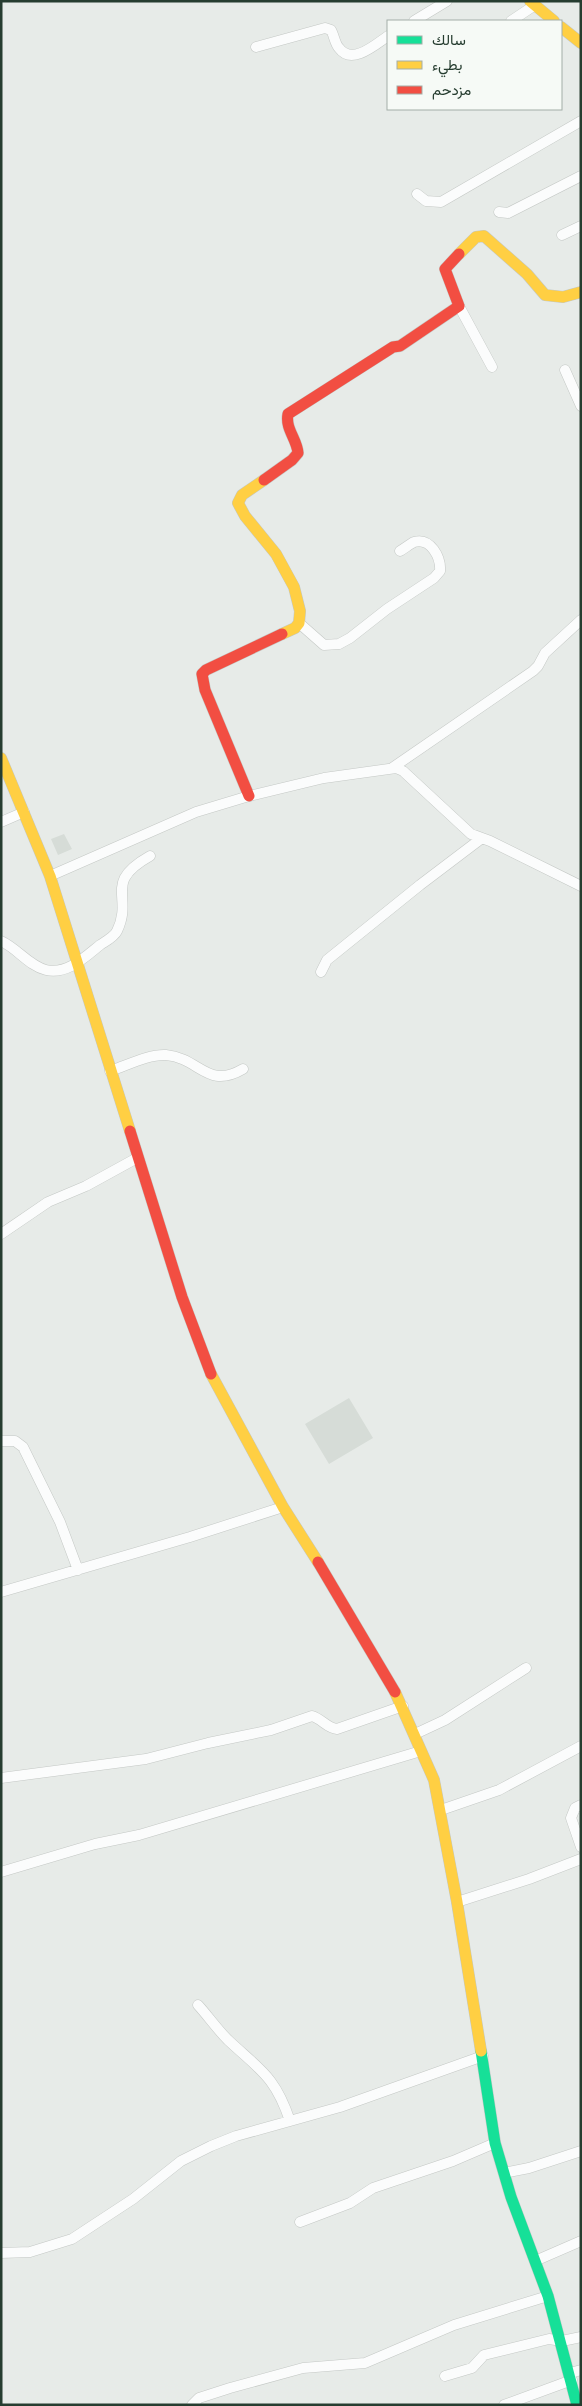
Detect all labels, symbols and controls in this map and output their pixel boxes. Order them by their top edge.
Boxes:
legend [387,20,562,110]
text: سالك [432,30,466,48]
text: بطيء [432,55,462,78]
text: مزدحم [432,80,471,100]

